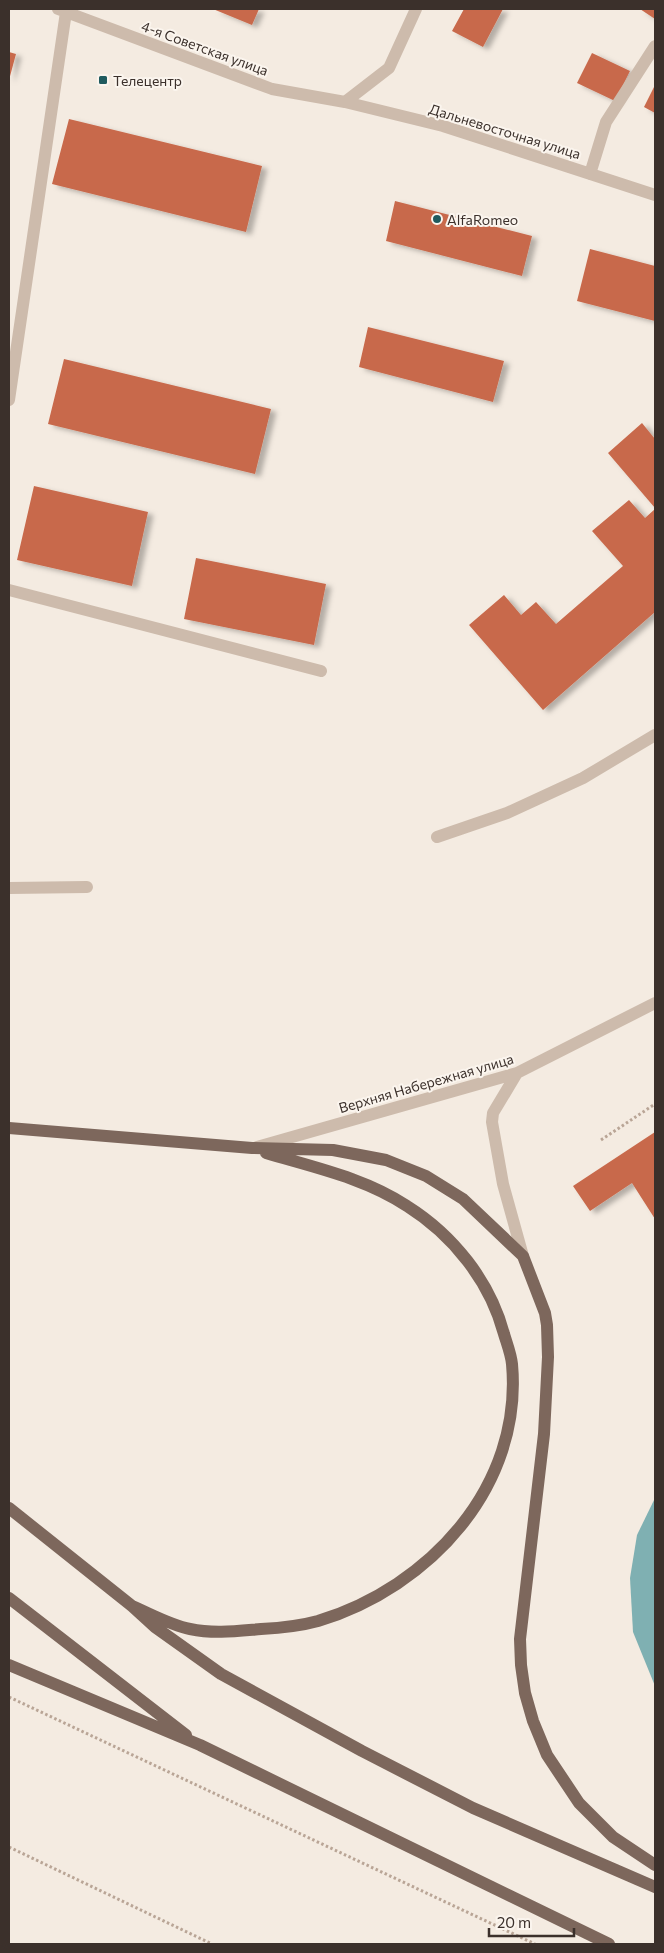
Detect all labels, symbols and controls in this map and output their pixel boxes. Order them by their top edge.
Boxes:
street label: 4-я Советская улица [139,17,271,79]
place label: Телецентр [113,72,182,89]
marker: Телецентр [97,74,109,86]
street label: Дальневосточная улица [427,100,583,162]
place label: AlfaRomeo [447,211,518,228]
marker: AlfaRomeo [431,213,443,225]
street label: Верхняя Набережная улица [337,1050,515,1116]
scale bar [489,1906,574,1938]
text: 20 m [497,1913,531,1931]

